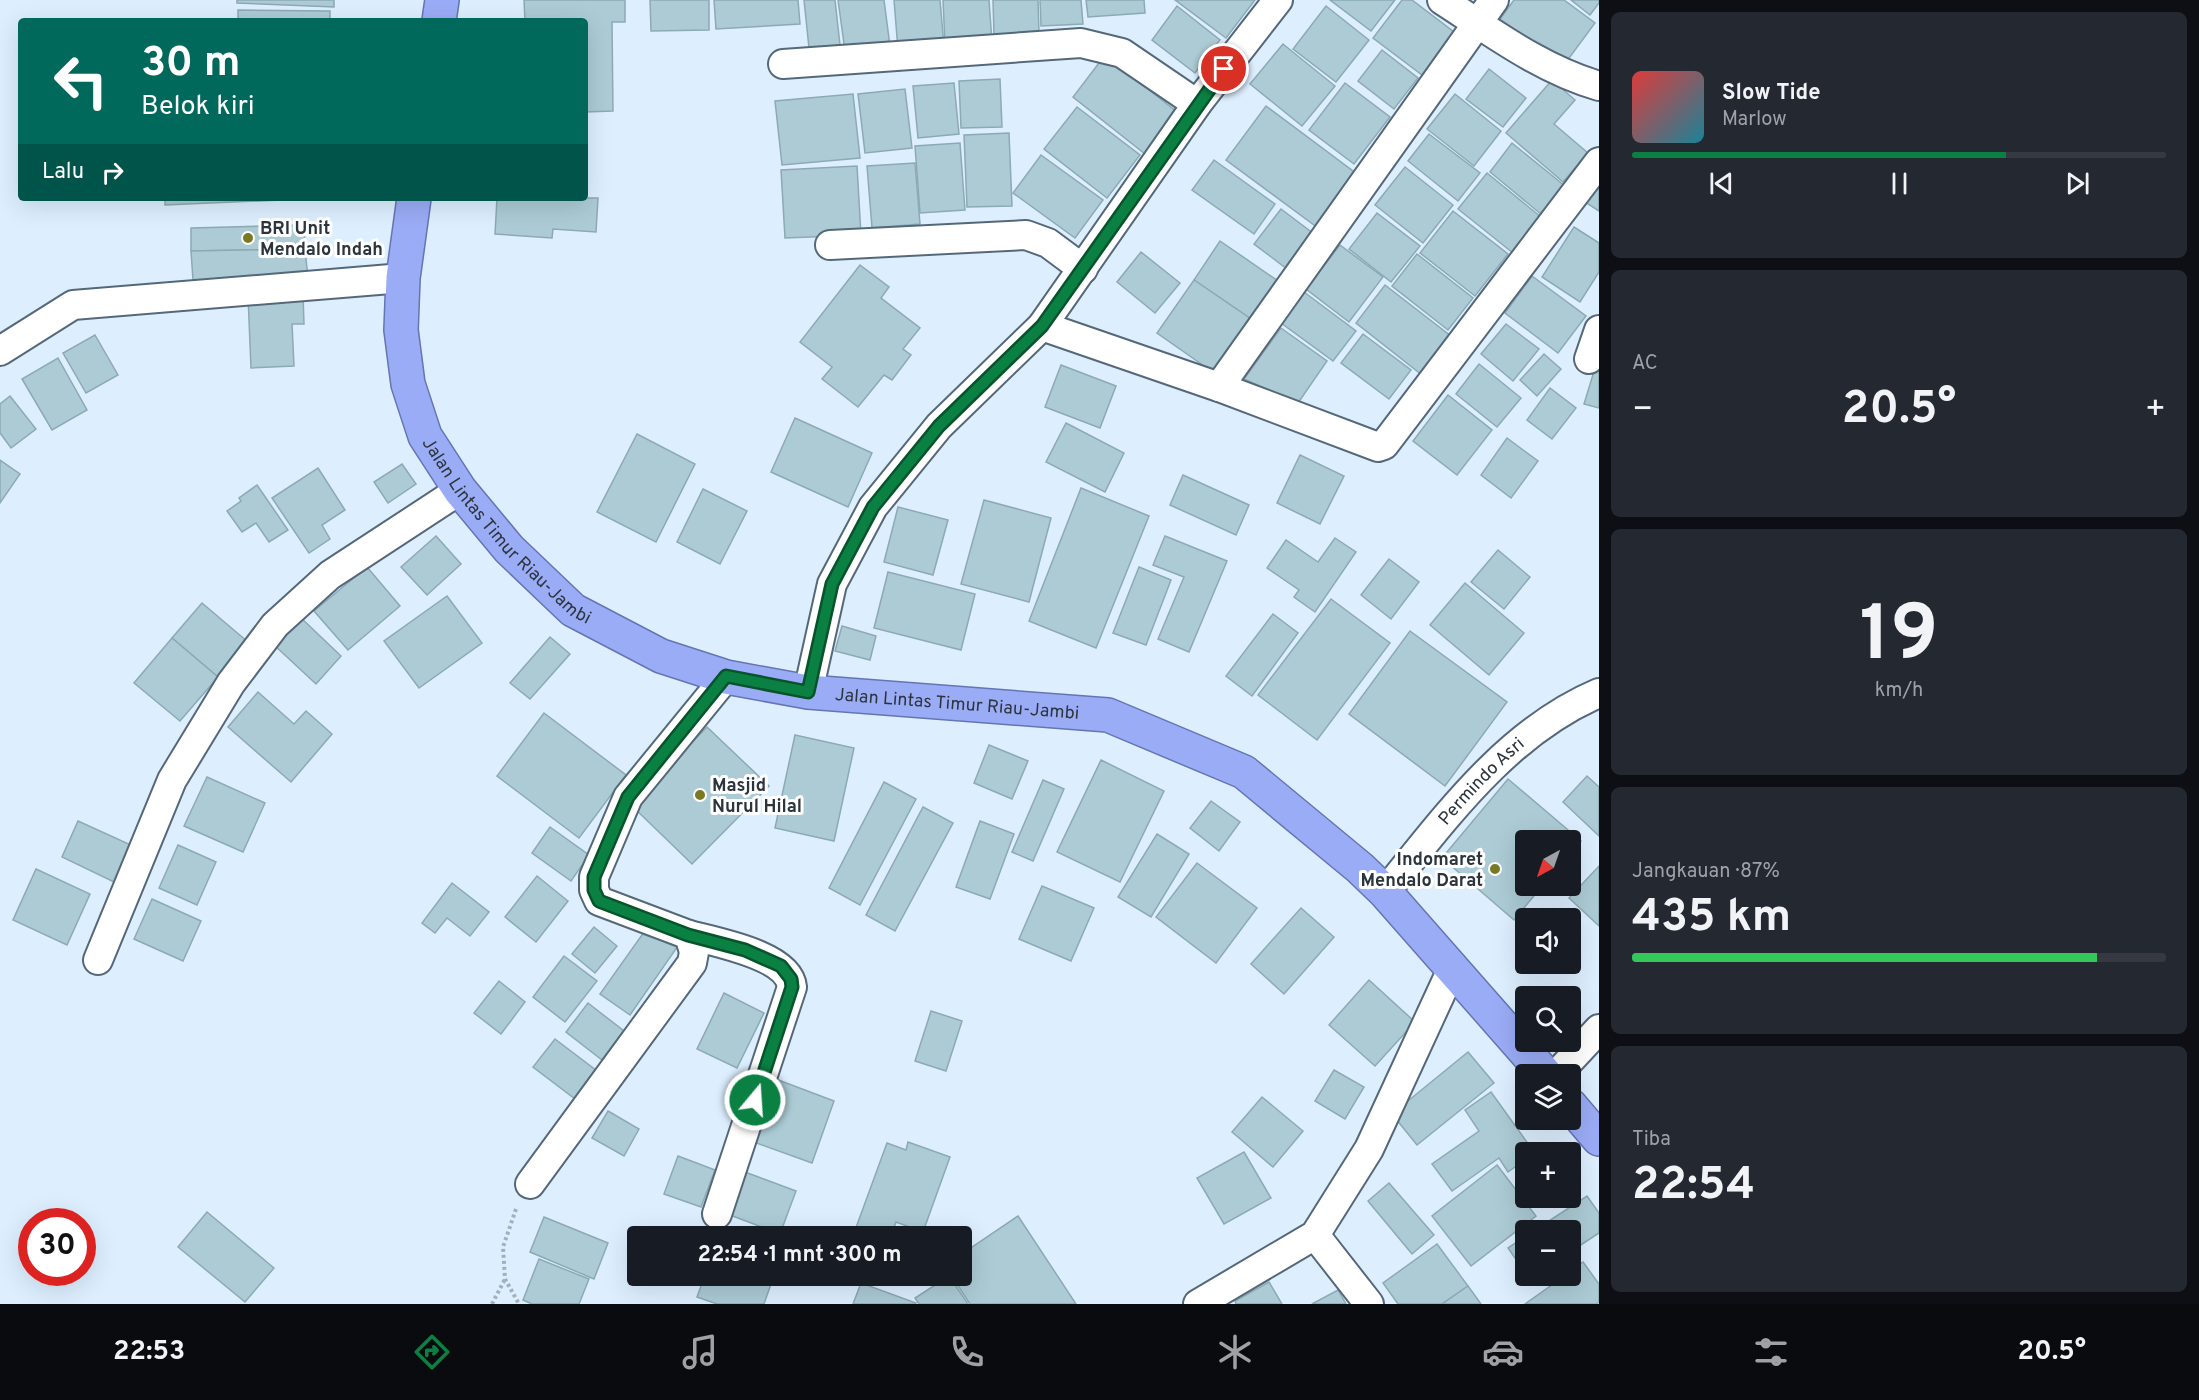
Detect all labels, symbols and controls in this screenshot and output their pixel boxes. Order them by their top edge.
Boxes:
text: 30 m [141,38,240,91]
icon: left [42,42,120,120]
pin [1198,43,1249,94]
icon: arrive [1207,52,1240,85]
text: Slow Tide [1722,80,1821,107]
text: Belok kiri [141,90,255,124]
text: Marlow [1722,107,1786,133]
icon: right [96,156,129,189]
text: Lalu [42,159,84,186]
icon: previous [1705,167,1738,200]
icon: pause [1883,167,1916,200]
icon: next [2061,167,2094,200]
place label: BRI Unit Mendalo Indah [260,218,383,262]
marker: BRI Unit Mendalo Indah [241,231,255,245]
text: AC [1632,351,1658,377]
text: 20.5° [1842,382,1956,439]
text: − [1632,390,1653,432]
text: + [2145,390,2166,432]
street label: Jalan Lintas Timur Riau-Jambi [416,433,595,630]
text: 19 [1859,589,1939,688]
text: km/h [1875,678,1923,704]
street label: Jalan Lintas Timur Riau-Jambi [834,684,1080,726]
street label: Permindo Asri [1434,733,1530,831]
place label: Masjid Nurul Hilal [712,775,802,819]
marker: Masjid Nurul Hilal [693,788,707,802]
north arrow [1515,830,1581,896]
map controls [1515,830,1581,1286]
place label: Indomaret Mendalo Darat [1361,849,1483,893]
text: Jangkauan · 87% [1632,859,1780,885]
marker: Indomaret Mendalo Darat [1488,862,1502,876]
text: 435 km [1632,890,1791,947]
button: sound [1515,908,1581,974]
button: search [1515,986,1581,1052]
button: layers [1515,1064,1581,1130]
position arrow [723,1068,787,1132]
text: Tiba [1632,1127,1671,1153]
button: + [1515,1142,1581,1208]
text: 22:54 [1632,1158,1755,1215]
speed limit sign: 30 [18,1208,96,1286]
button: − [1515,1220,1581,1286]
text: 22:54 · 1 mnt · 300 m [698,1242,901,1269]
icon: directions [411,1331,453,1373]
icon: music [679,1331,721,1373]
icon: phone [946,1331,988,1373]
icon: climate [1214,1331,1256,1373]
icon: car [1482,1331,1524,1373]
icon: filters [1750,1331,1792,1373]
text: 22:53 [113,1335,185,1369]
text: 20.5° [2018,1335,2086,1369]

